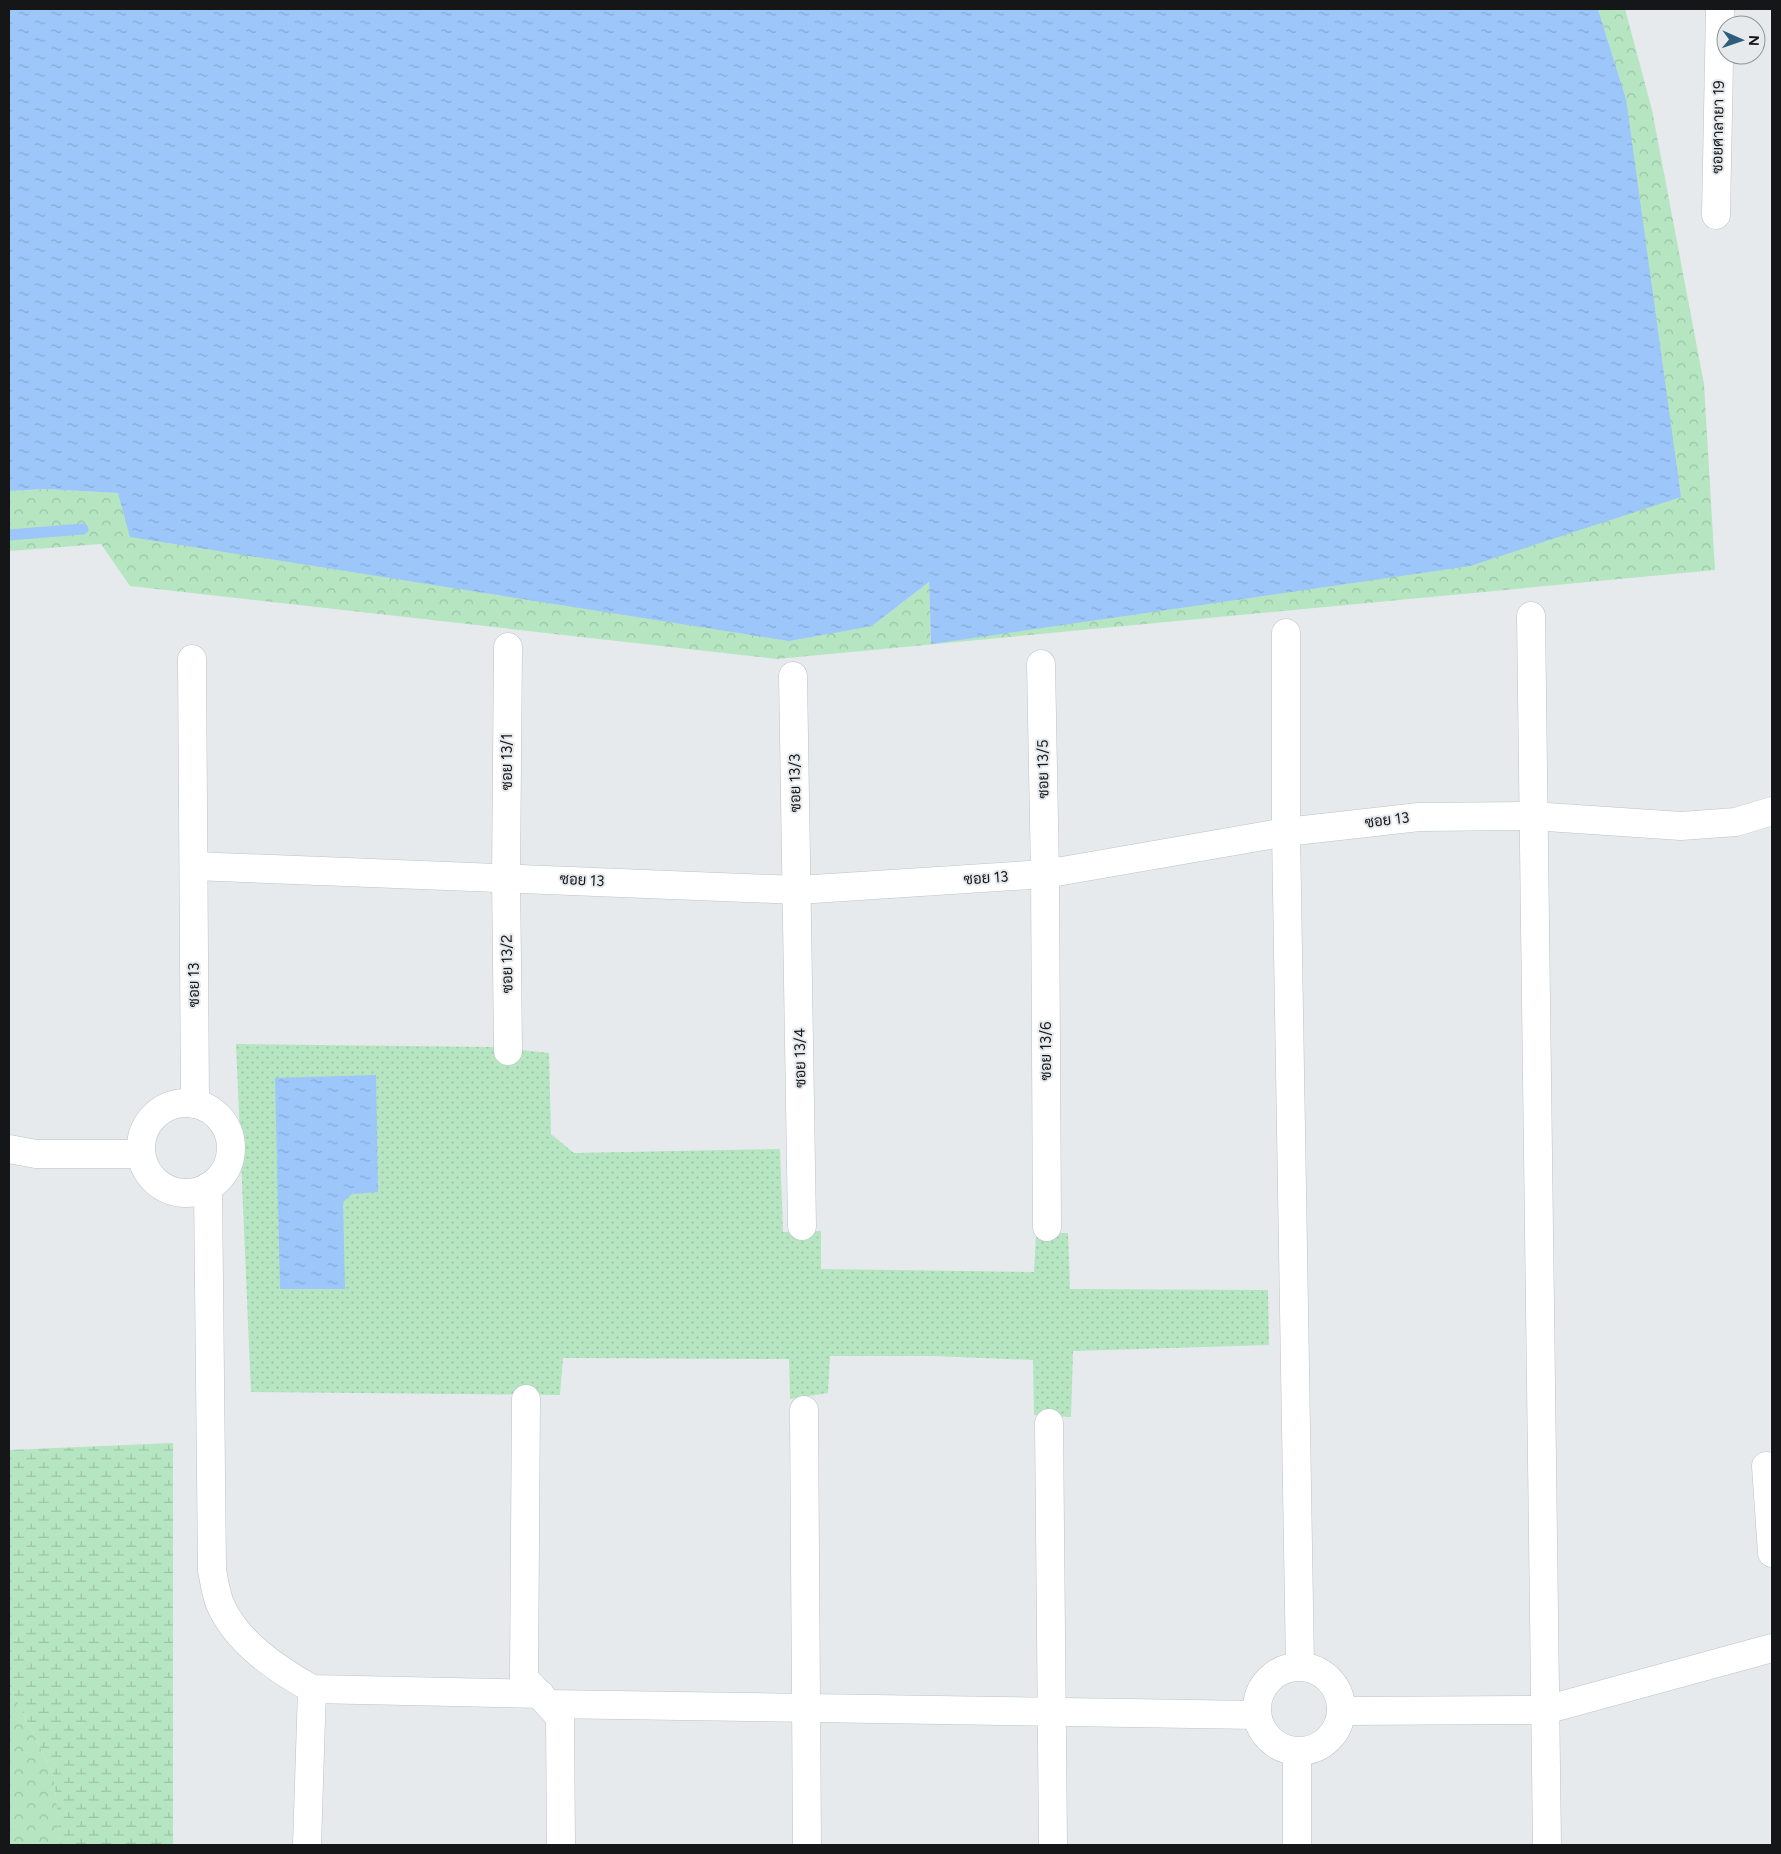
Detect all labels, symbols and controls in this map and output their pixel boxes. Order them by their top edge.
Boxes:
north arrow [1716,15,1766,65]
text: N [1745,35,1762,46]
street label: ซอยศาลายา 19 [1708,80,1728,174]
street label: ซอย 13/1 [498,734,516,790]
street label: ซอย 13/5 [1033,739,1053,799]
street label: ซอย 13/3 [785,754,805,812]
street label: ซอย 13 [1364,808,1410,832]
street label: ซอย 13 [963,867,1009,889]
street label: ซอย 13 [559,870,605,890]
street label: ซอย 13/2 [497,934,517,994]
street label: ซอย 13 [185,963,203,1007]
street label: ซอย 13/6 [1037,1021,1055,1081]
street label: ซอย 13/4 [790,1028,810,1088]

